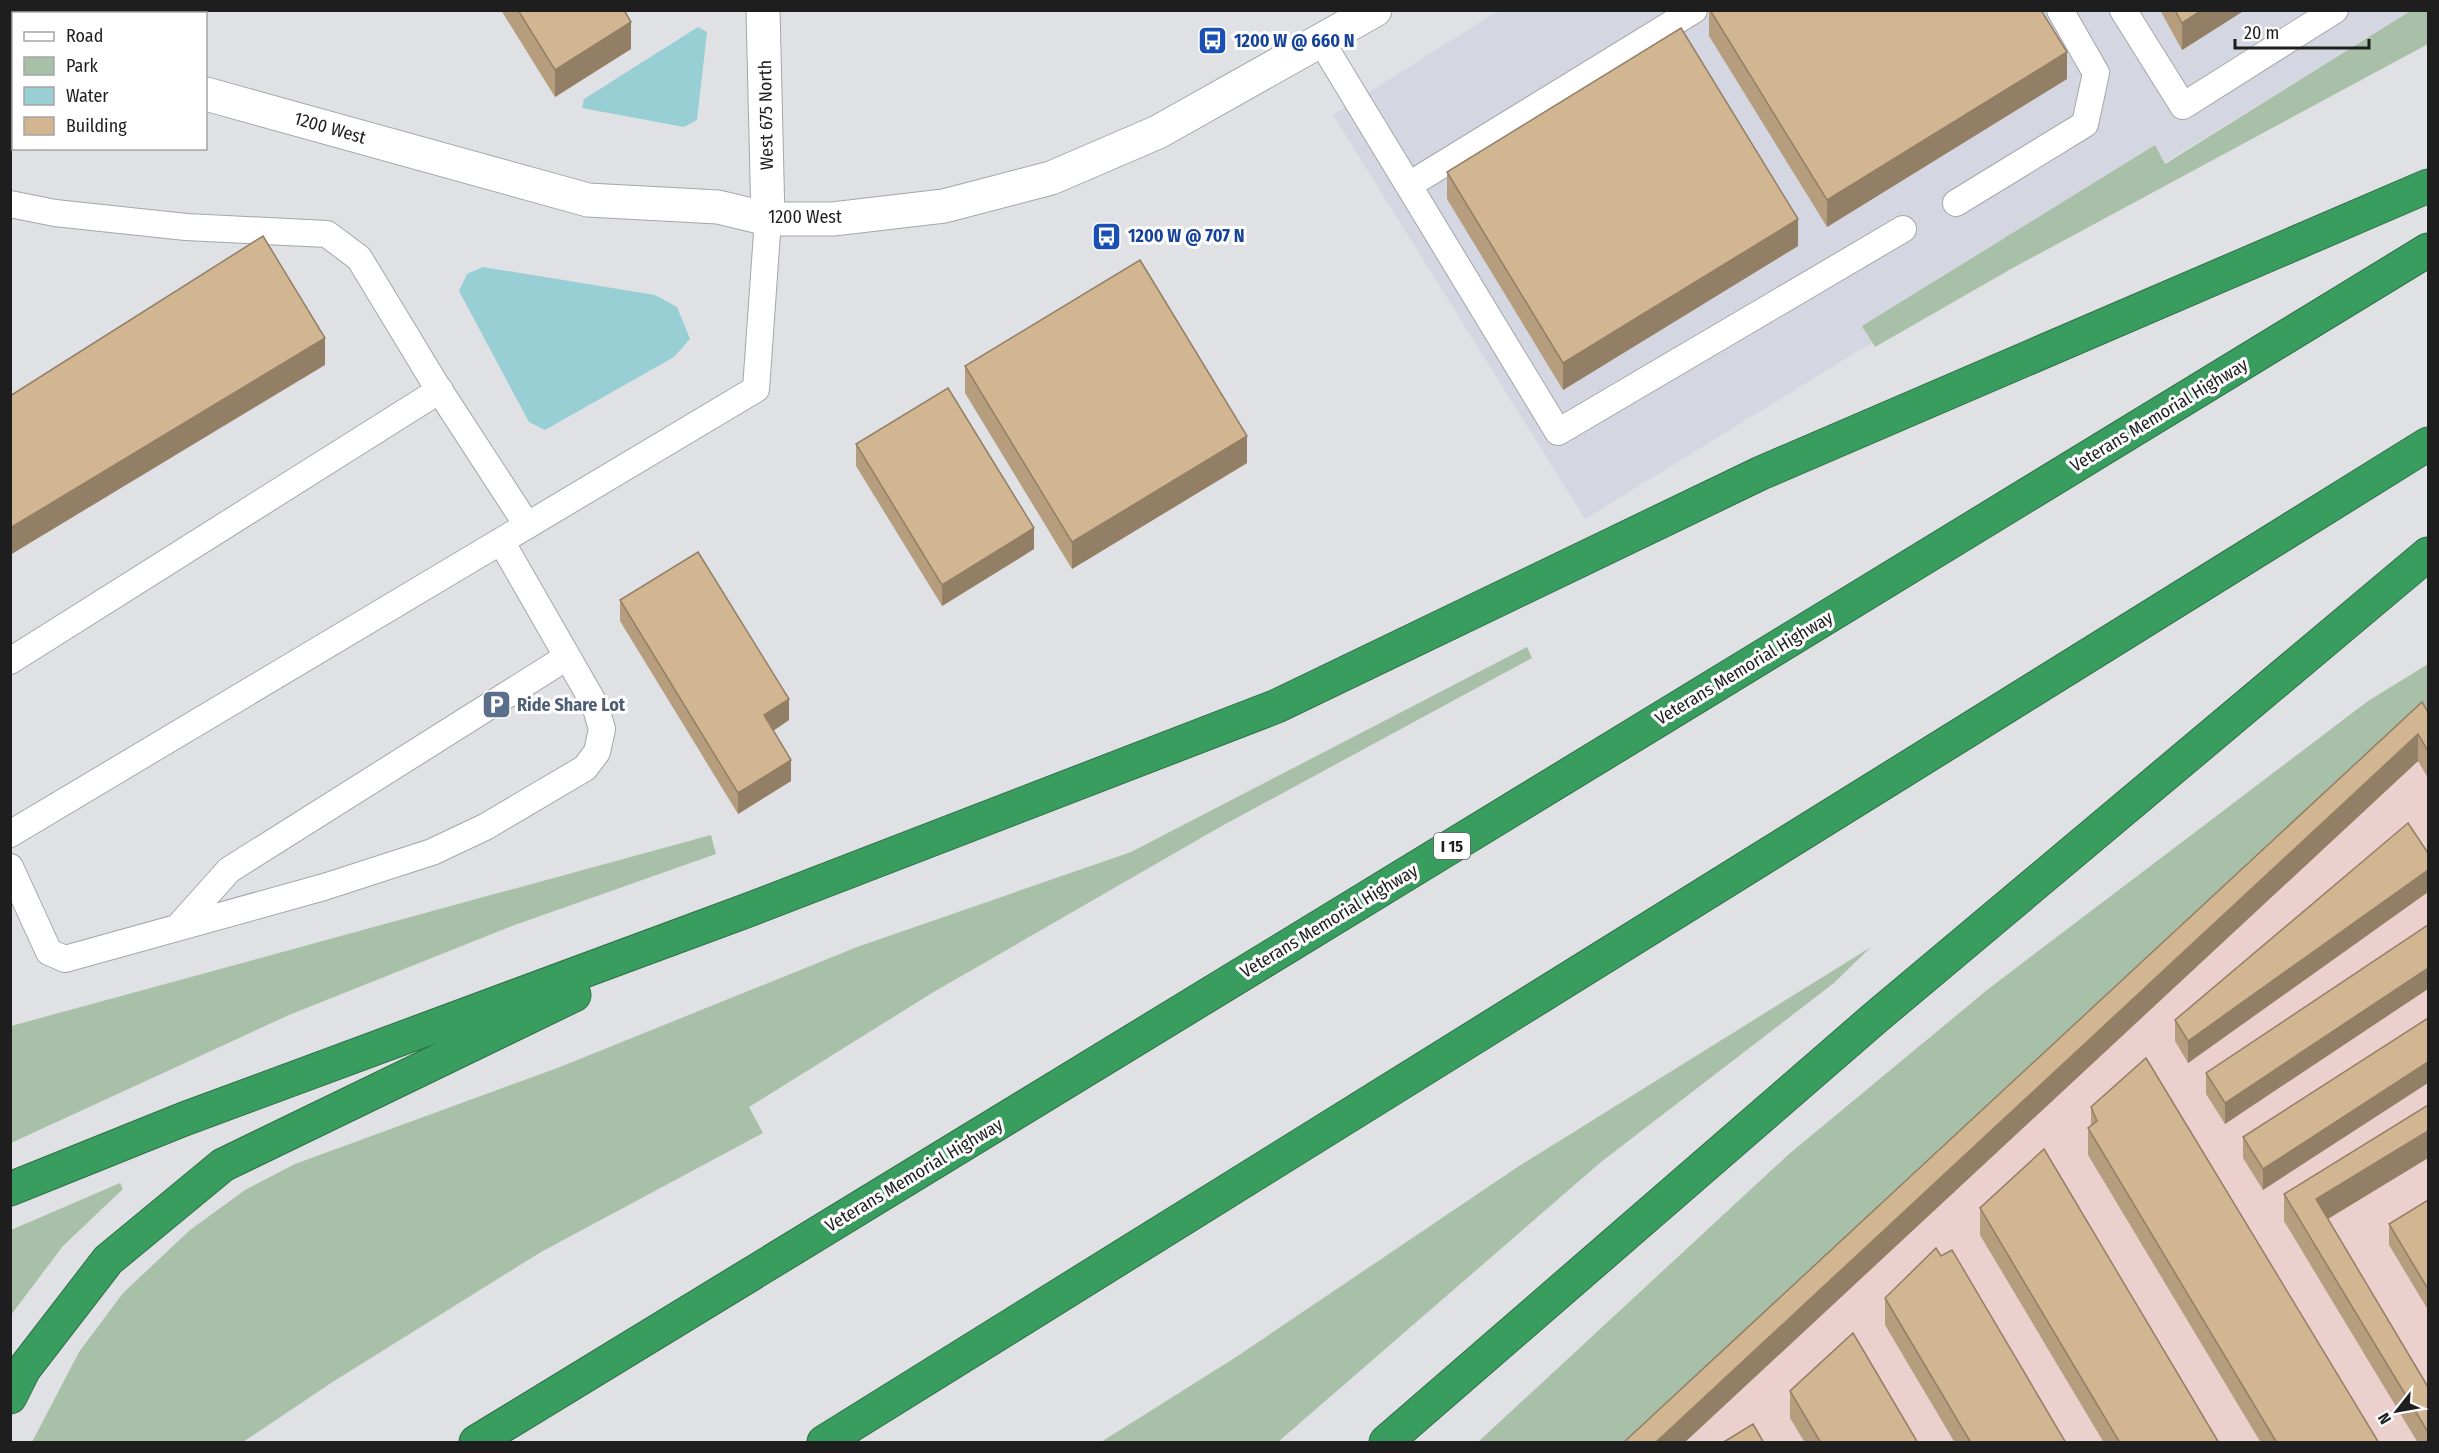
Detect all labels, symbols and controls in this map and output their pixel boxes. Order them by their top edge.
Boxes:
legend [12,12,207,150]
scale bar [2235,12,2368,50]
text: 20 m [2244,22,2279,44]
text: Road [66,25,103,47]
bus stop icon: 1200 W @ 660 N [1197,25,1229,57]
place label: 1200 W @ 660 N [1234,30,1355,52]
text: Park [66,55,99,77]
street label: West 675 North [754,60,778,170]
text: Water [66,85,109,107]
street label: 1200 West [292,107,369,149]
text: Building [66,115,127,137]
street label: 1200 West [768,206,842,228]
bus stop icon: 1200 W @ 707 N [1091,220,1123,252]
place label: 1200 W @ 707 N [1128,225,1245,247]
street label: Veterans Memorial Highway [2066,353,2252,477]
street label: Veterans Memorial Highway [1651,606,1837,730]
parking icon: Ride Share Lot [480,689,512,721]
place label: Ride Share Lot [517,694,626,716]
road number: I 15 [1434,833,1470,859]
street label: Veterans Memorial Highway [1236,859,1422,983]
street label: Veterans Memorial Highway [821,1113,1007,1237]
north arrow [2367,1381,2427,1441]
text: N [2374,1409,2395,1427]

